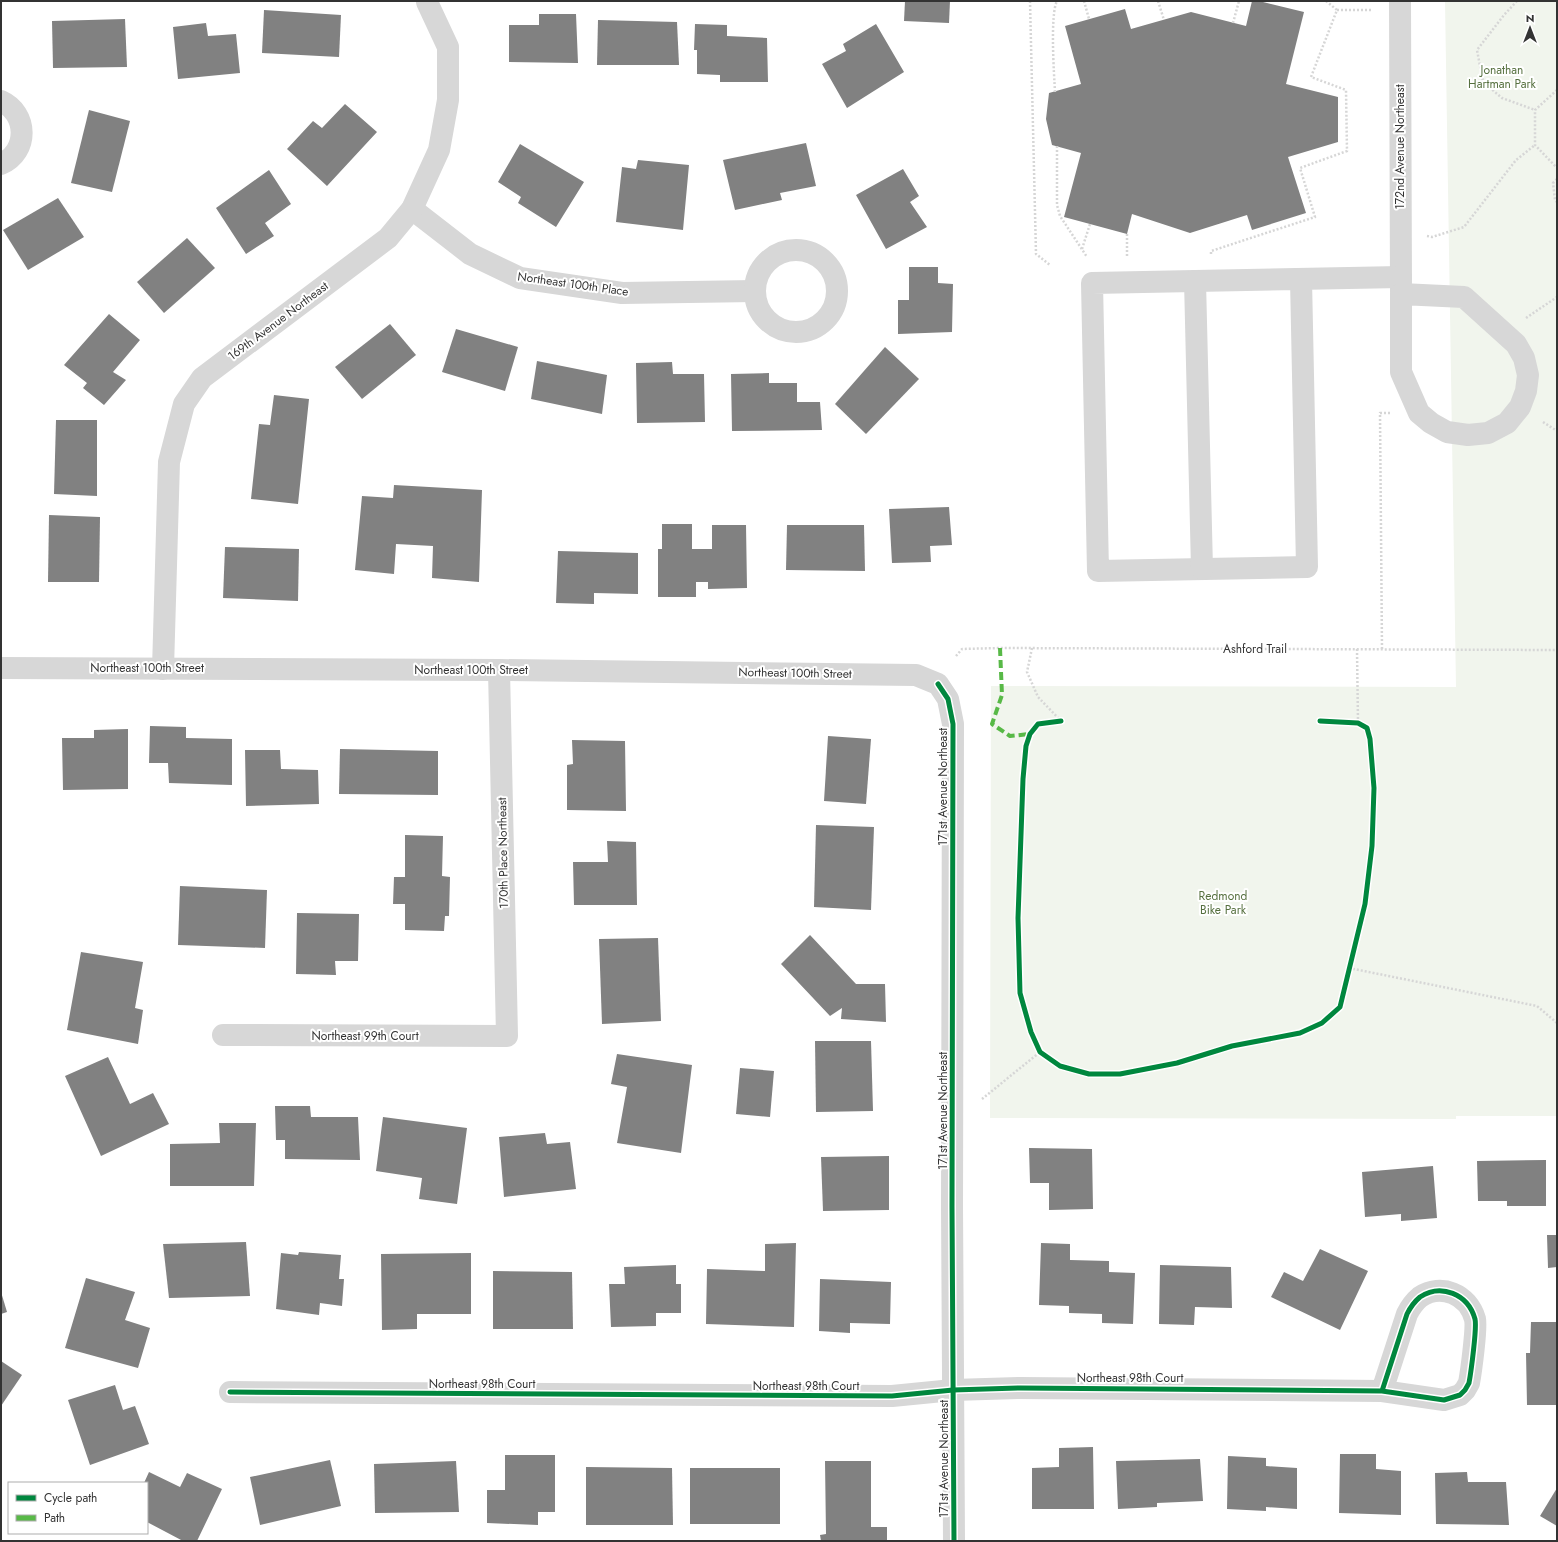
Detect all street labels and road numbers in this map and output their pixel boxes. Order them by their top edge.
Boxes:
street label: 172nd Avenue Northeast [1391,84,1409,210]
street label: Northeast 100th Place [516,267,630,301]
street label: 169th Avenue Northeast [224,277,332,365]
street label: Ashford Trail [1223,640,1287,658]
street label: Northeast 100th Street [90,659,204,677]
street label: Northeast 100th Street [414,661,528,679]
street label: Northeast 100th Street [738,663,852,683]
street label: 171st Avenue Northeast [934,728,952,846]
street label: 170th Place Northeast [493,797,513,909]
street label: Northeast 99th Court [311,1027,419,1045]
street label: 171st Avenue Northeast [934,1052,952,1170]
street label: Northeast 98th Court [1077,1369,1183,1387]
street label: Northeast 98th Court [429,1375,535,1393]
street label: Northeast 98th Court [753,1377,859,1395]
street label: 171st Avenue Northeast [935,1400,953,1518]

